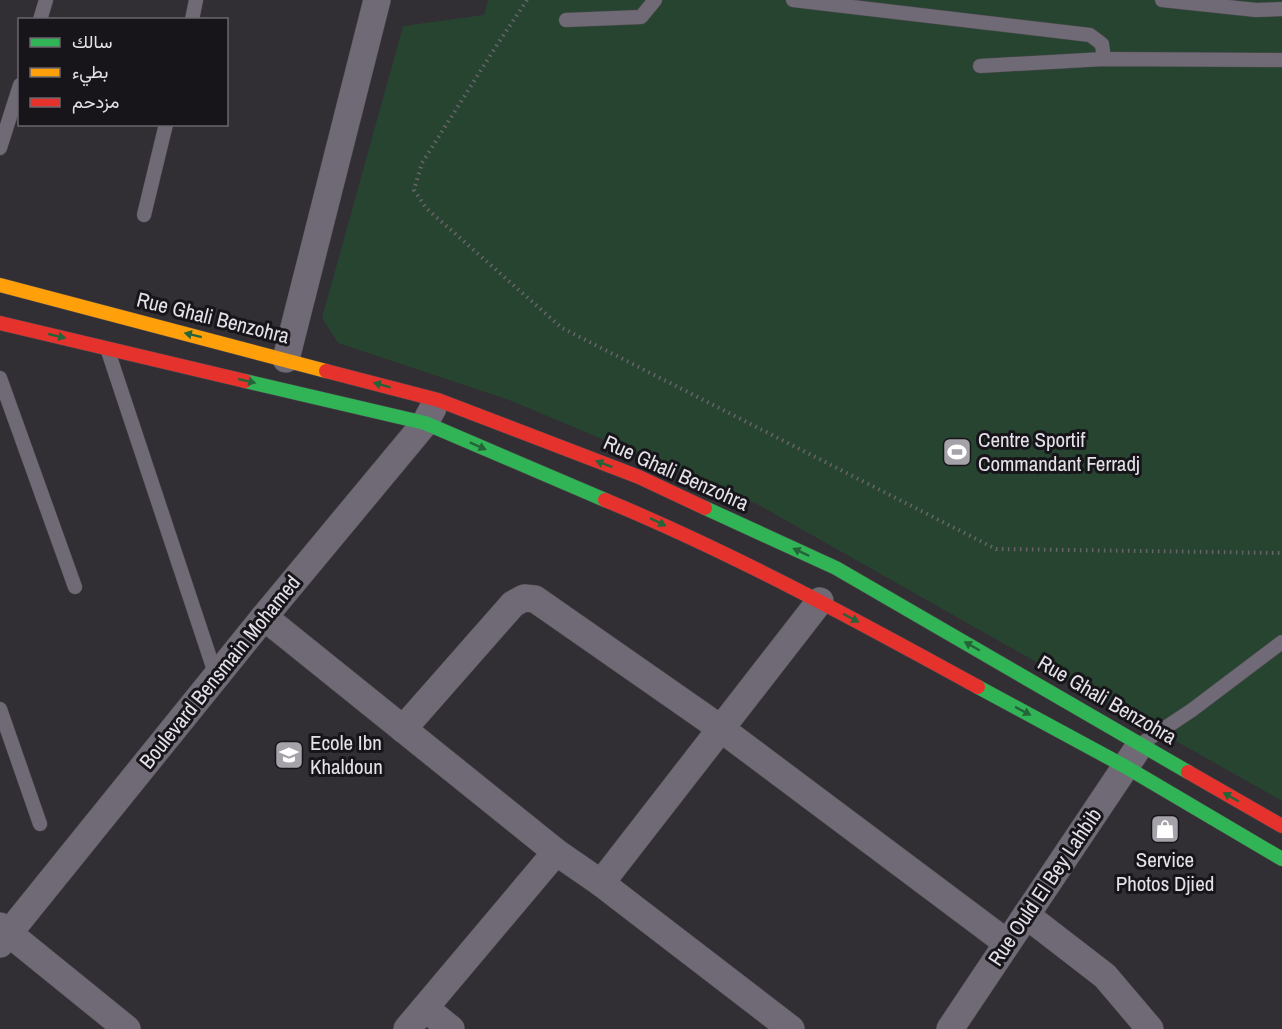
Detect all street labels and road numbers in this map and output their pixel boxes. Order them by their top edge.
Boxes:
street label: Rue Ghali Benzohra [134,285,293,351]
street label: Rue Ghali Benzohra [599,428,754,518]
street label: Boulevard Bensmain Mohamed [132,569,307,775]
street label: Rue Ghali Benzohra [1032,648,1182,751]
street label: Rue Ould El Bey Lahbib [981,802,1108,971]

